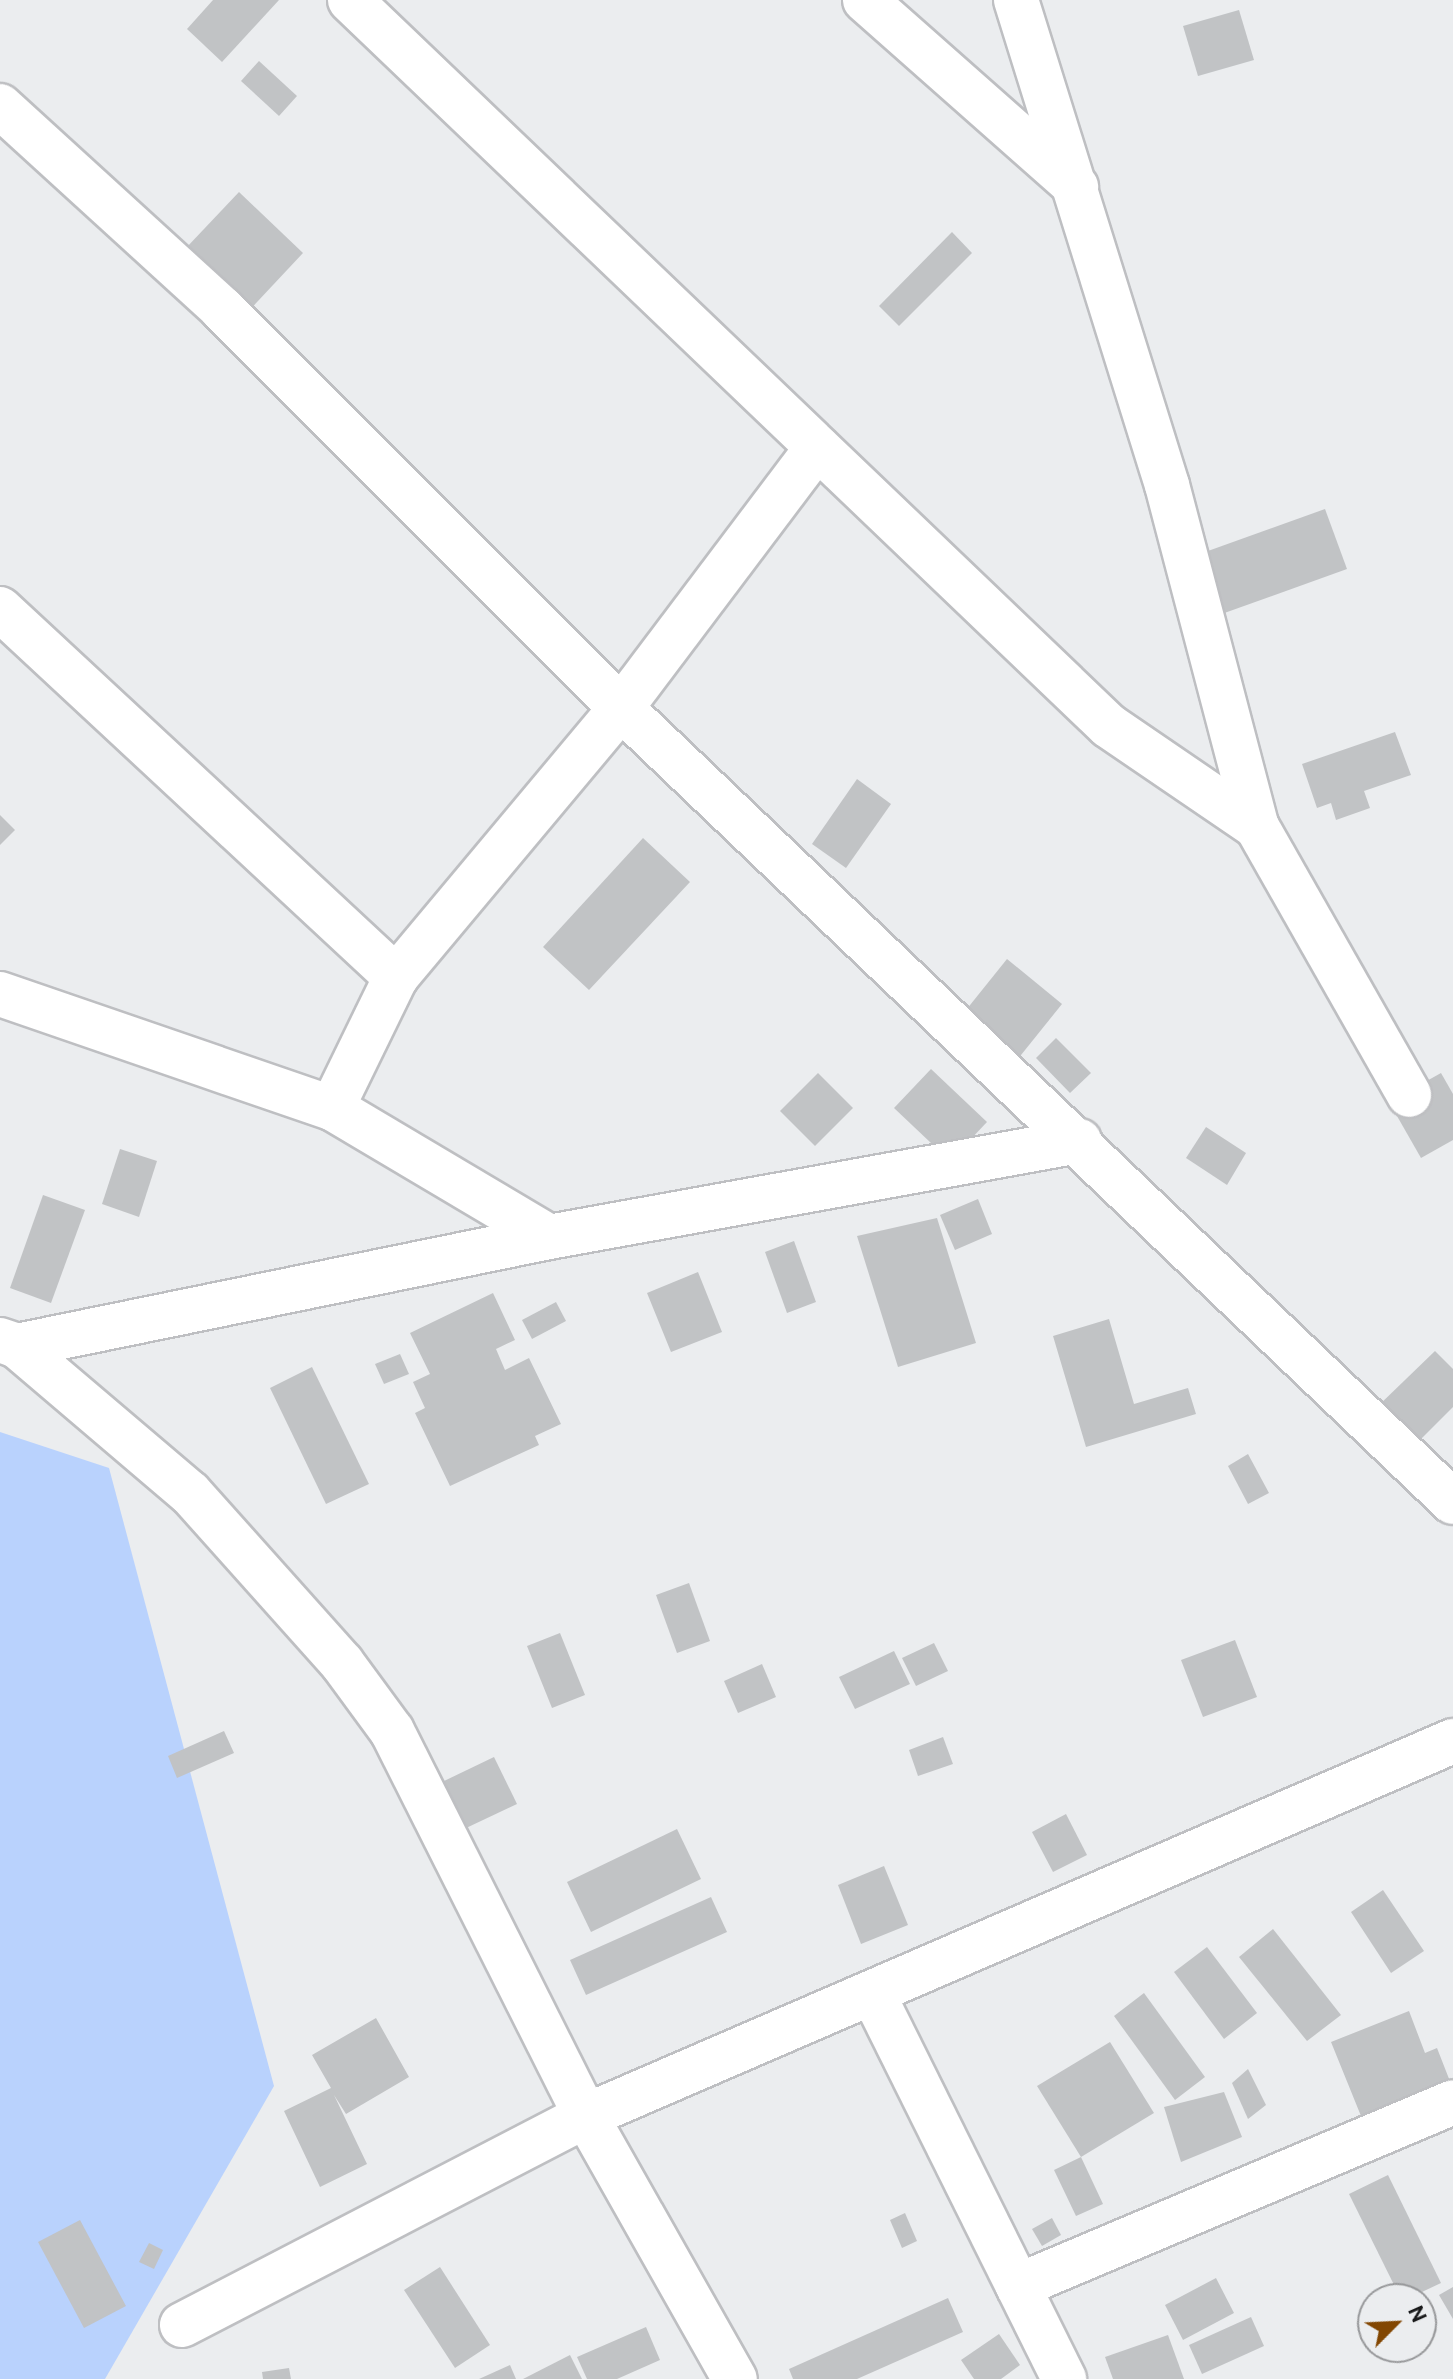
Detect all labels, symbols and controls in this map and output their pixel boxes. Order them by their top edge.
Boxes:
north arrow [1357,2283,1437,2363]
text: N [1402,2301,1433,2326]

